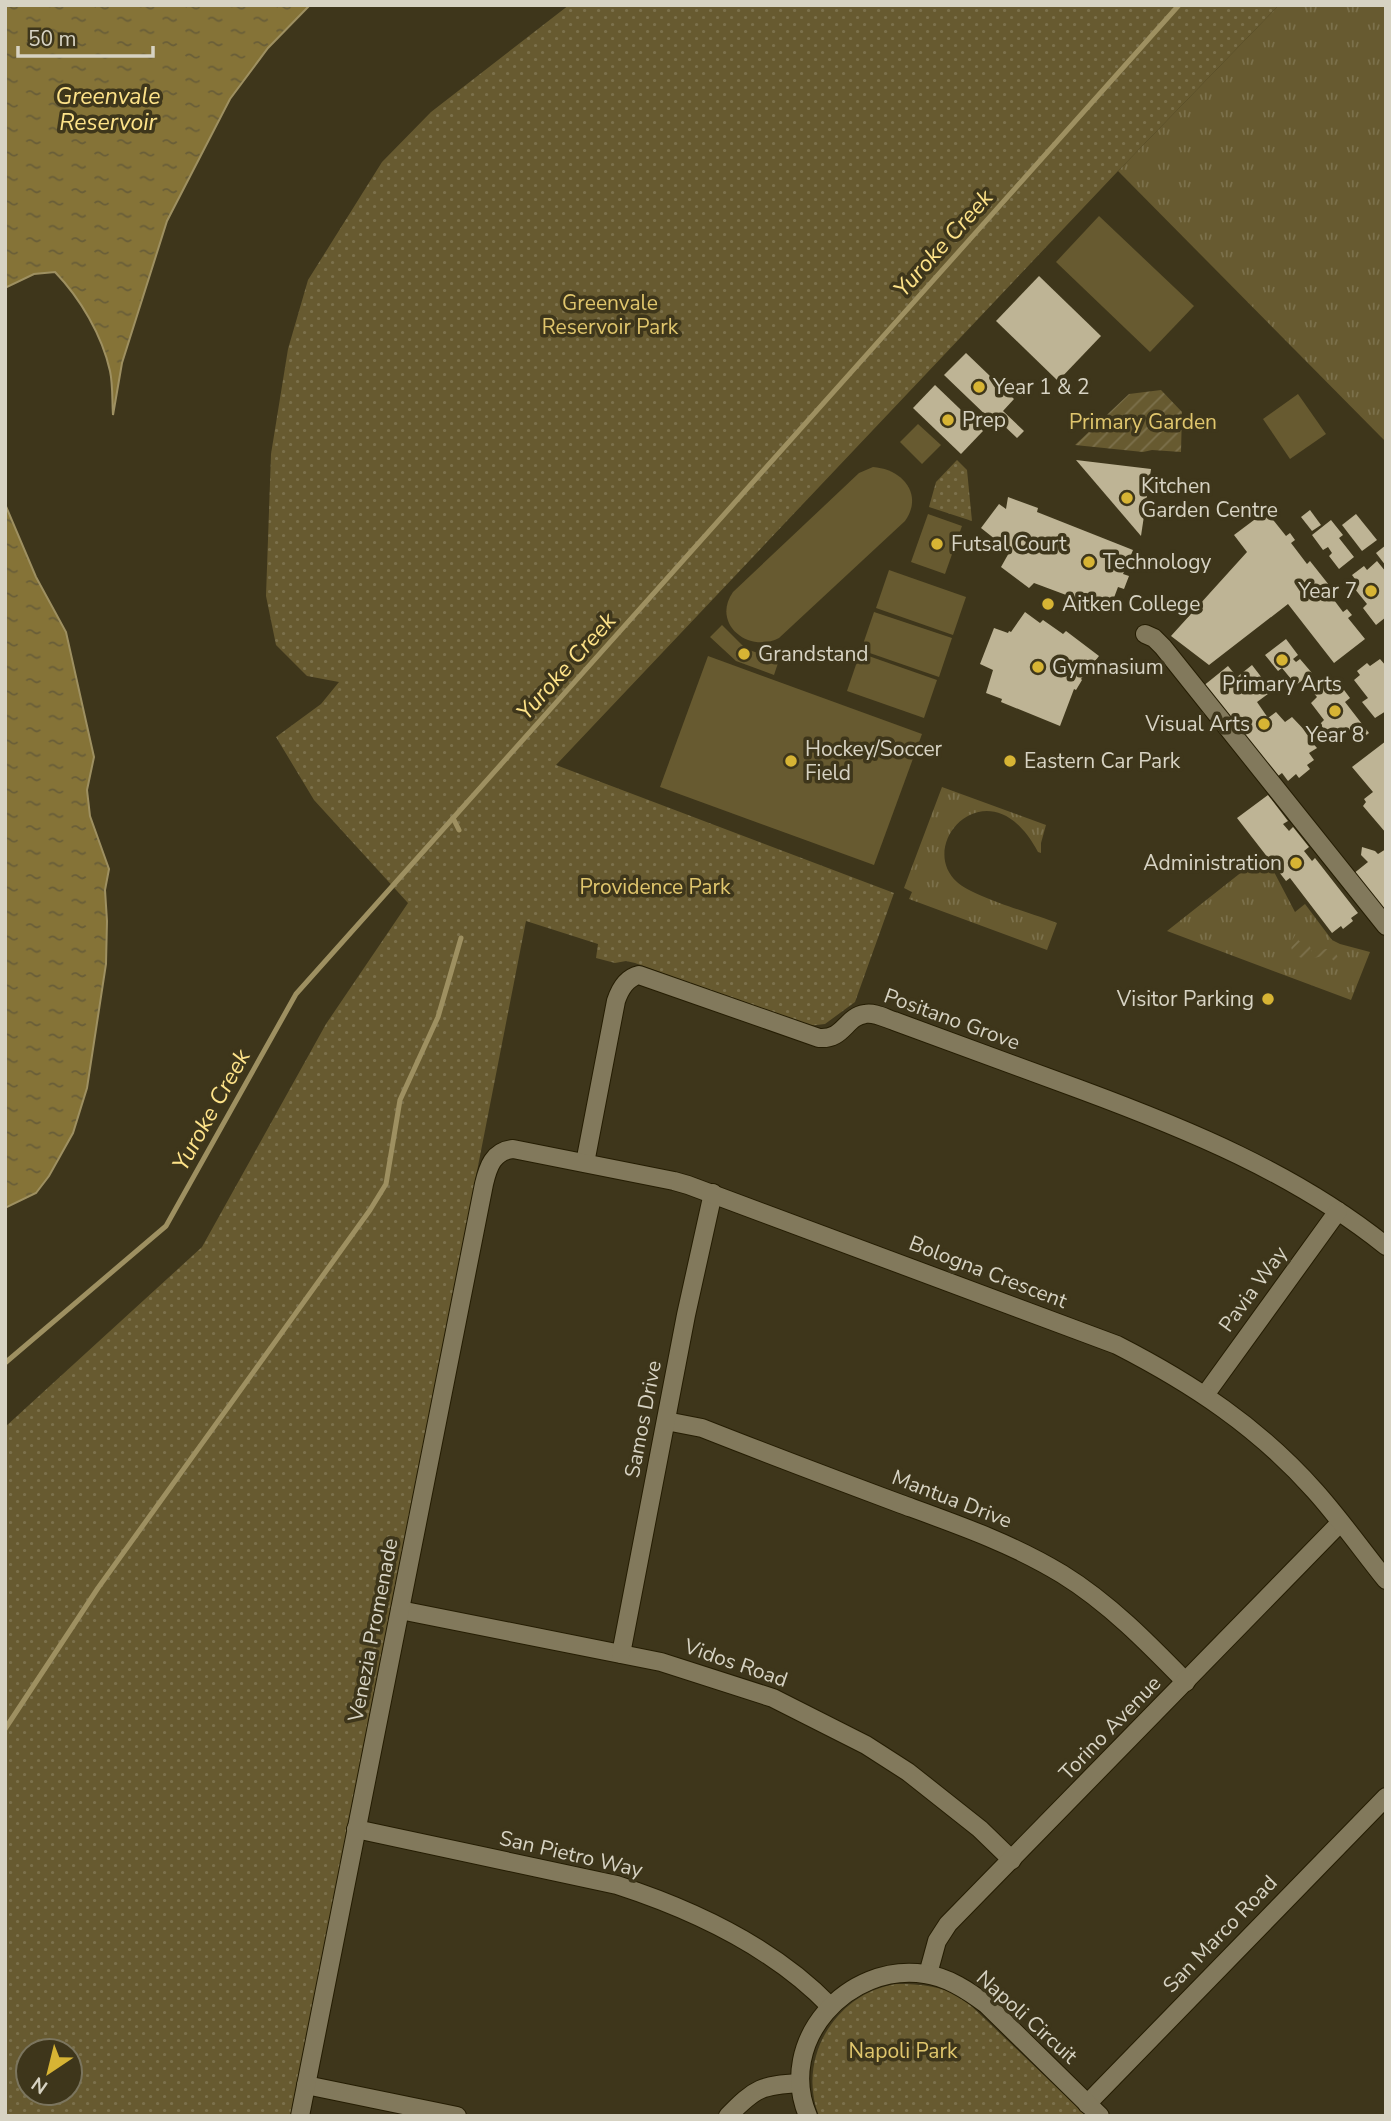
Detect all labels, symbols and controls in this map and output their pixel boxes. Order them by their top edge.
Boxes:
scale bar [18,14,152,58]
text: 50 m [28,25,77,53]
water label: Greenvale Reservoir [56,81,160,138]
water label: Yuroke Creek [887,183,1000,304]
park label: Greenvale Reservoir Park [542,289,679,341]
place label: Year 1 & 2 [992,373,1090,401]
marker: Year 1 & 2 [971,379,987,395]
place label: Prep [962,406,1006,434]
park label: Primary Garden [1069,408,1217,436]
marker: Prep [940,412,956,428]
place label: Kitchen Garden Centre [1141,472,1278,524]
marker: Kitchen Garden Centre [1119,490,1135,506]
place label: Futsal Court [951,530,1067,558]
marker: Futsal Court [929,536,945,552]
place label: Technology [1103,548,1212,576]
marker: Technology [1081,554,1097,570]
place label: Year 7 [1297,577,1357,605]
marker: Year 7 [1363,583,1379,599]
place label: Aitken College [1062,590,1200,618]
marker: Aitken College [1040,596,1056,612]
water label: Yuroke Creek [510,606,623,727]
place label: Grandstand [758,640,869,668]
marker: Grandstand [736,646,752,662]
marker: Primary Arts [1274,652,1290,668]
place label: Gymnasium [1052,653,1164,681]
marker: Gymnasium [1030,659,1046,675]
place label: Primary Arts [1222,670,1342,698]
marker: Year 8 [1327,703,1343,719]
place label: Visual Arts [1144,710,1250,738]
marker: Visual Arts [1256,716,1272,732]
place label: Year 8 [1305,721,1364,749]
place label: Hockey/Soccer Field [805,735,943,787]
place label: Eastern Car Park [1024,747,1181,775]
marker: Hockey/Soccer Field [783,753,799,769]
marker: Eastern Car Park [1002,753,1018,769]
place label: Administration [1143,849,1282,877]
marker: Administration [1288,855,1304,871]
park label: Providence Park [579,873,731,901]
street label: Positano Grove [880,981,1024,1057]
place label: Visitor Parking [1116,985,1254,1013]
marker: Visitor Parking [1260,991,1276,1007]
water label: Yuroke Creek [165,1043,258,1177]
street label: Bologna Crescent [905,1229,1072,1315]
street label: Pavia Way [1212,1240,1294,1338]
street label: Samos Drive [618,1358,668,1480]
street label: Mantua Drive [888,1463,1016,1535]
street label: Venezia Promenade [341,1536,405,1725]
street label: Vidos Road [680,1632,791,1694]
street label: Torino Avenue [1053,1670,1167,1786]
street label: San Pietro Way [497,1824,646,1884]
street label: San Marco Road [1157,1869,1283,1999]
street label: Napoli Circuit [970,1964,1084,2070]
north arrow [14,2037,84,2107]
park label: Napoli Park [848,2037,958,2065]
text: N [27,2070,53,2100]

